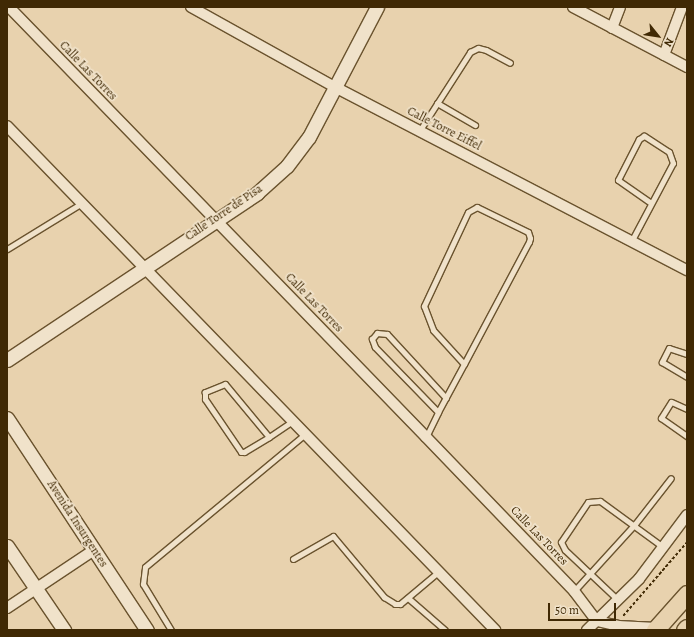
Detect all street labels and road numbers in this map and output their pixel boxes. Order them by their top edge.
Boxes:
street label: Calle Las Torres [56,38,120,104]
street label: Calle Torre Eiffel [405,104,483,154]
street label: Calle Torre de Pisa [183,182,265,244]
street label: Calle Las Torres [282,270,346,336]
street label: Avenida Insurgentes [44,478,110,570]
street label: Calle Las Torres [507,503,571,569]

